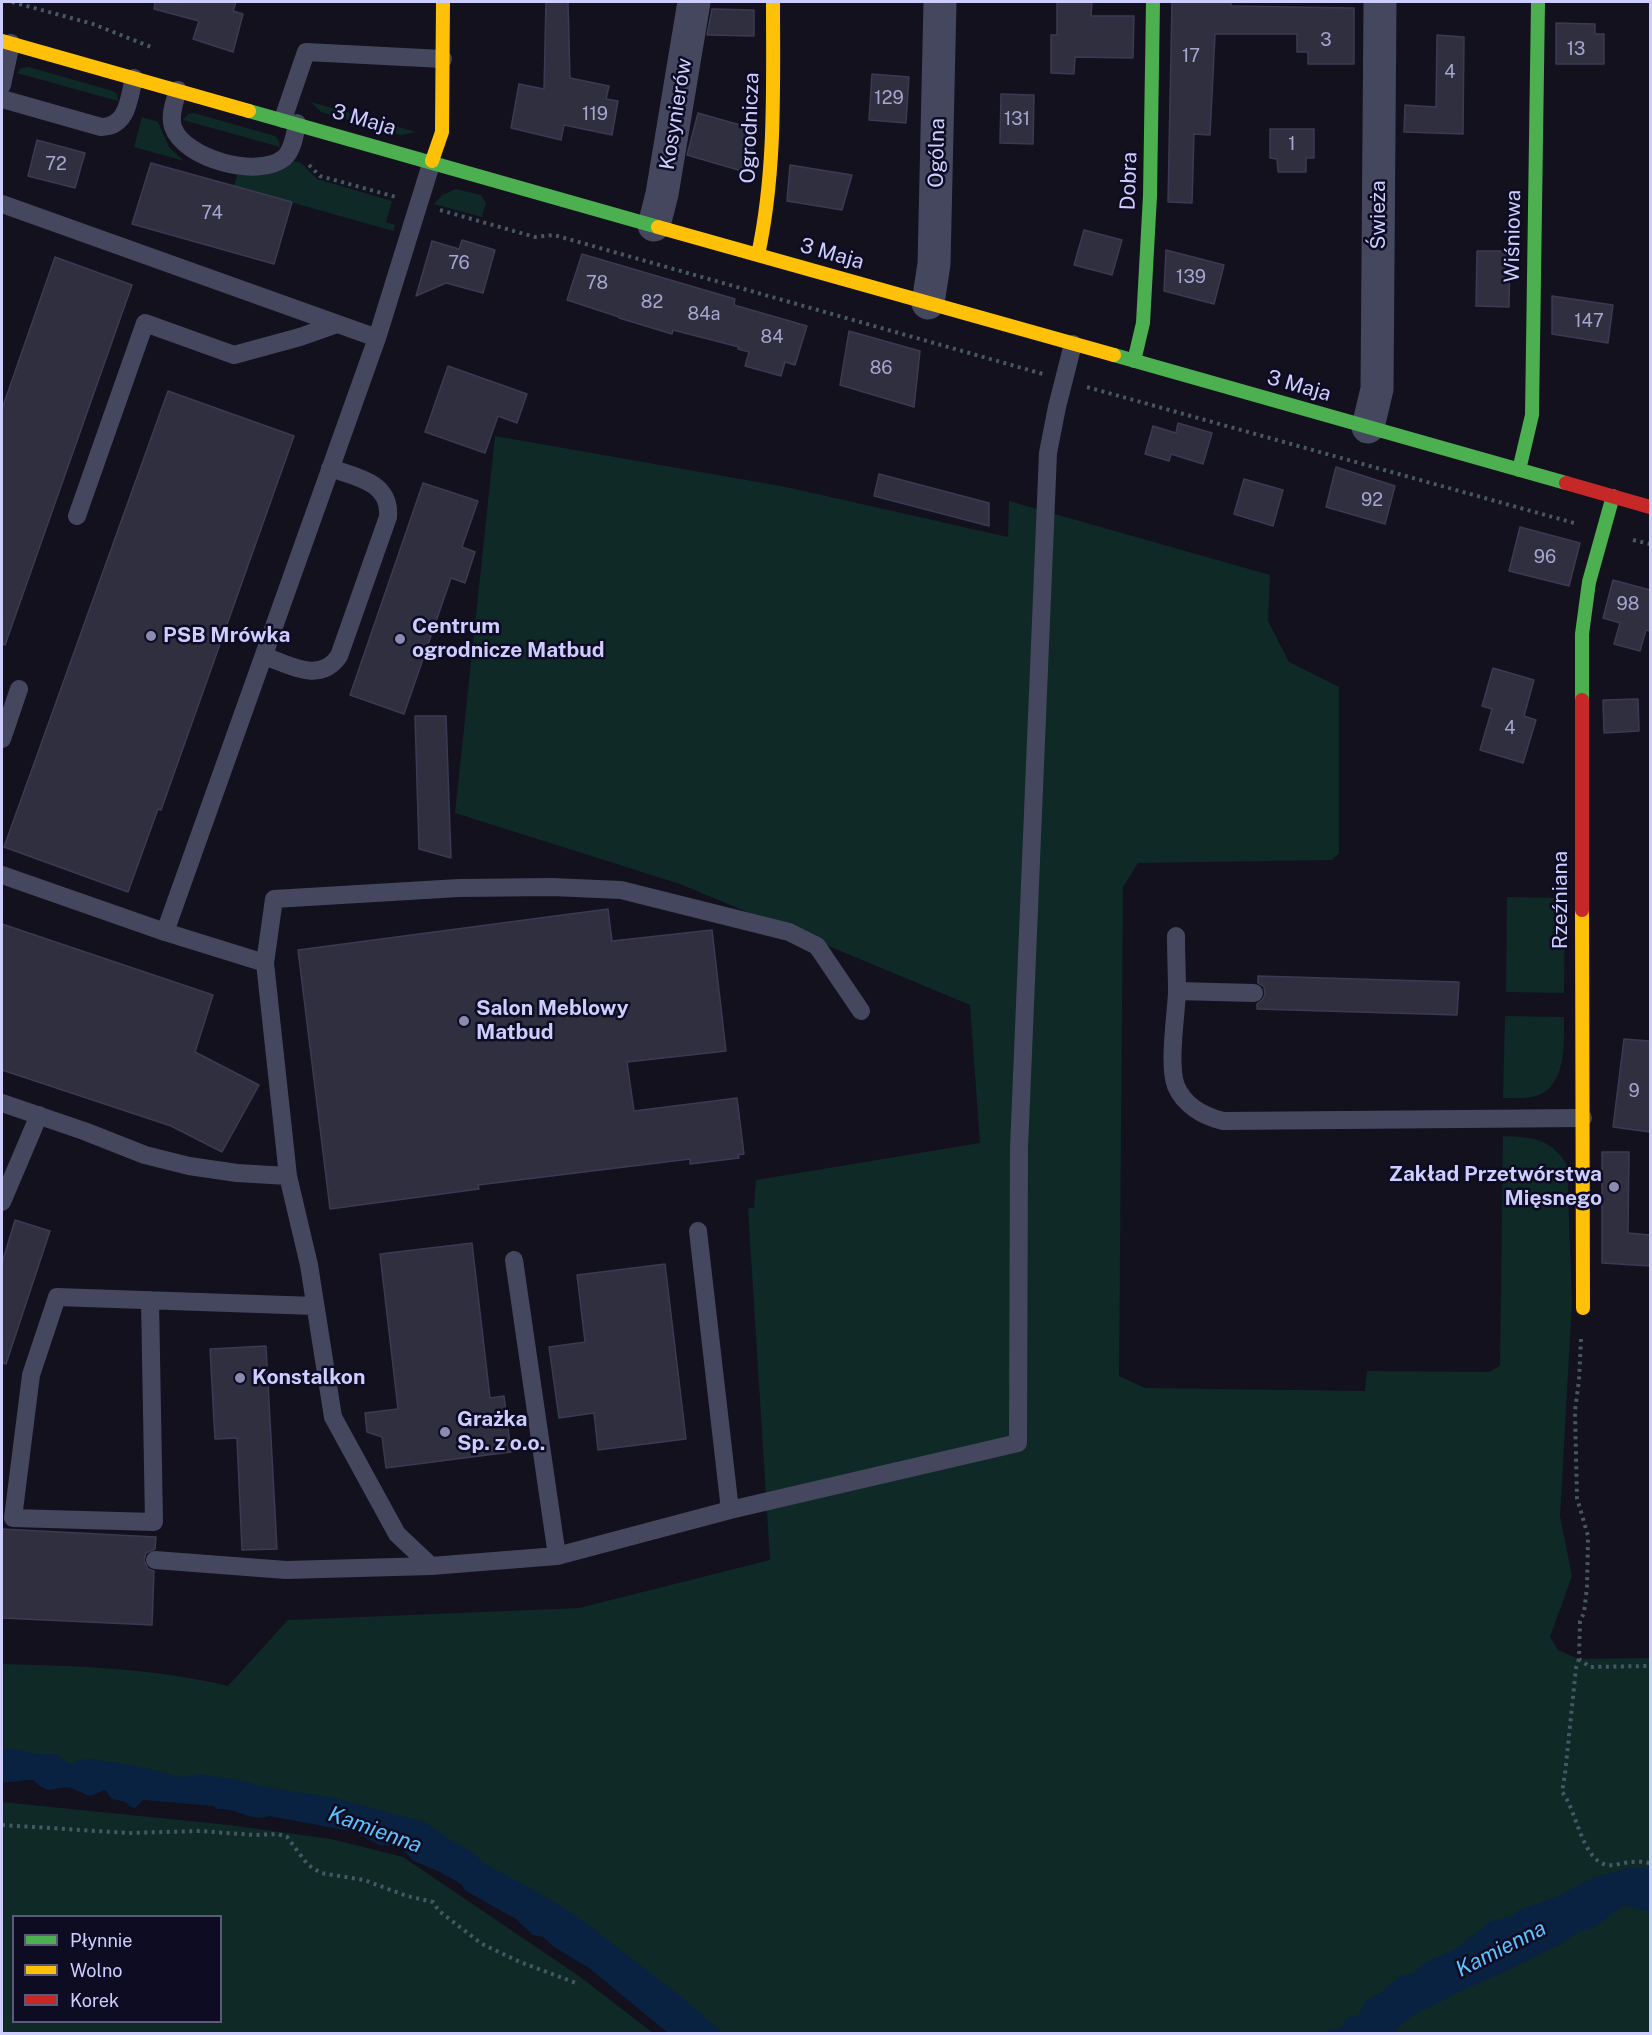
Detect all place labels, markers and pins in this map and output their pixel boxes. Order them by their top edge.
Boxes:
place label: Centrum ogrodnicze Matbud [412,614,605,664]
place label: PSB Mrówka [163,623,290,649]
marker: PSB Mrówka [144,629,158,643]
marker: Centrum ogrodnicze Matbud [393,632,407,646]
place label: Salon Meblowy Matbud [476,996,629,1046]
marker: Salon Meblowy Matbud [457,1014,471,1028]
place label: Zakład Przetwórstwa Mięsnego [1389,1162,1602,1212]
marker: Zakład Przetwórstwa Mięsnego [1607,1180,1621,1194]
place label: Konstalkon [252,1365,365,1391]
marker: Konstalkon [233,1371,247,1385]
place label: Grażka Sp. z o.o. [457,1407,545,1457]
marker: Grażka Sp. z o.o. [438,1425,452,1439]

